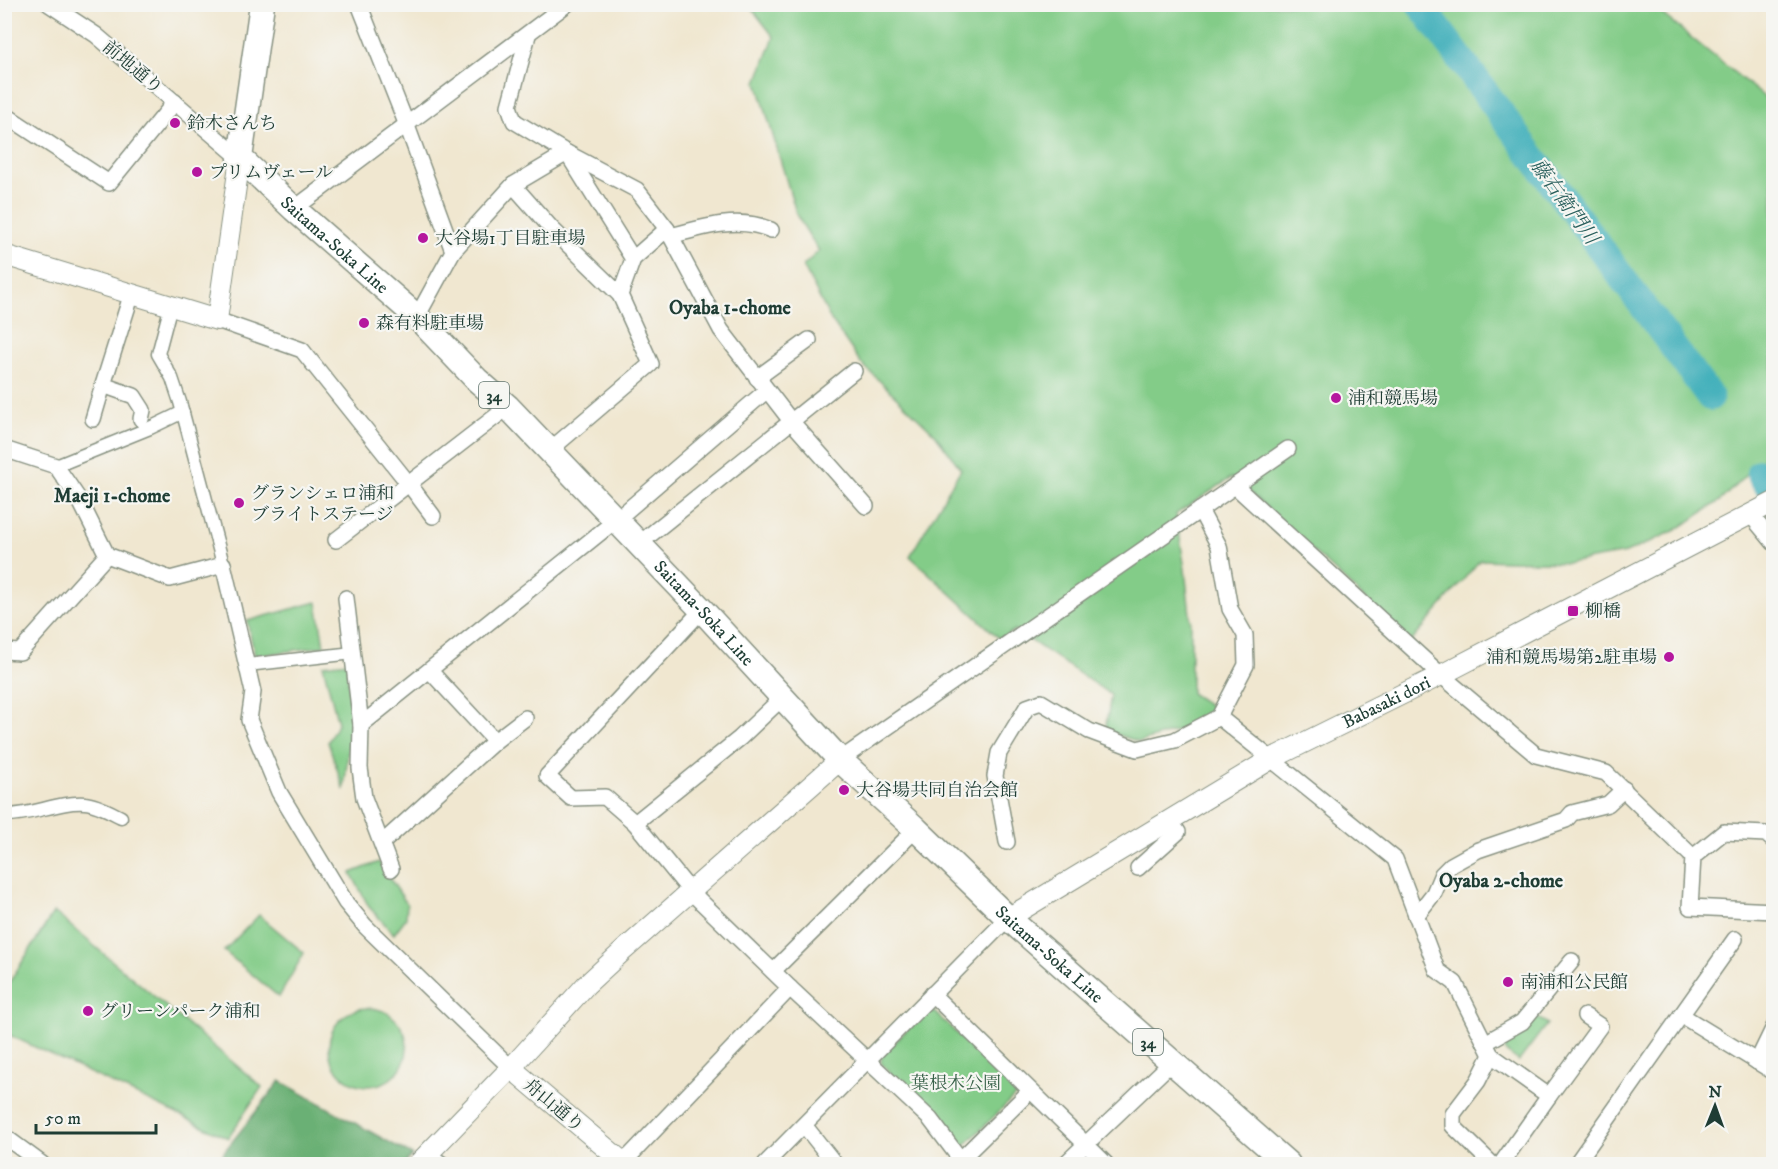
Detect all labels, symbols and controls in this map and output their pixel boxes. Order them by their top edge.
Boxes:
street label: 前地通り [98,36,167,99]
place label: 鈴木さんち [187,113,277,135]
marker: 鈴木さんち [168,116,182,130]
water label: 藤右衛門川 [1524,154,1604,251]
place label: プリムヴェール [209,162,333,184]
marker: プリムヴェール [190,165,204,179]
street label: Saitama-Soka Line [275,192,393,299]
place label: 大谷場1丁目駐車場 [435,228,586,250]
marker: 大谷場1丁目駐車場 [416,231,430,245]
district label: Oyaba 1-chome [669,296,792,321]
place label: 森有料駐車場 [376,313,484,335]
marker: 森有料駐車場 [357,316,371,330]
road number: 34 [479,382,509,408]
place label: 浦和競馬場 [1348,388,1438,410]
marker: 浦和競馬場 [1329,391,1343,405]
place label: グランシェロ浦和 ブライトステージ [251,483,394,526]
district label: Maeji 1-chome [54,484,171,509]
marker: グランシェロ浦和 ブライトステージ [232,496,246,510]
street label: Saitama-Soka Line [649,556,758,671]
place label: 柳橋 [1585,601,1621,623]
marker: 柳橋 [1566,604,1580,618]
place label: 浦和競馬場第2駐車場 [1486,647,1657,669]
marker: 浦和競馬場第2駐車場 [1662,650,1676,664]
street label: Babasaki dori [1339,672,1434,734]
place label: 大谷場共同自治会館 [856,780,1018,802]
marker: 大谷場共同自治会館 [837,783,851,797]
district label: Oyaba 2-chome [1439,869,1564,894]
street label: Saitama-Soka Line [990,902,1107,1008]
place label: 南浦和公民館 [1520,972,1628,994]
marker: 南浦和公民館 [1501,975,1515,989]
place label: グリーンパーク浦和 [100,1001,260,1023]
marker: グリーンパーク浦和 [81,1004,95,1018]
road number: 34 [1133,1029,1163,1055]
park label: 葉根木公園 [911,1073,1001,1095]
street label: 舟山通り [519,1074,588,1137]
north arrow [1685,1076,1745,1136]
text: N [1709,1082,1722,1102]
scale bar [36,1097,156,1135]
text: 50 m [45,1108,81,1130]

